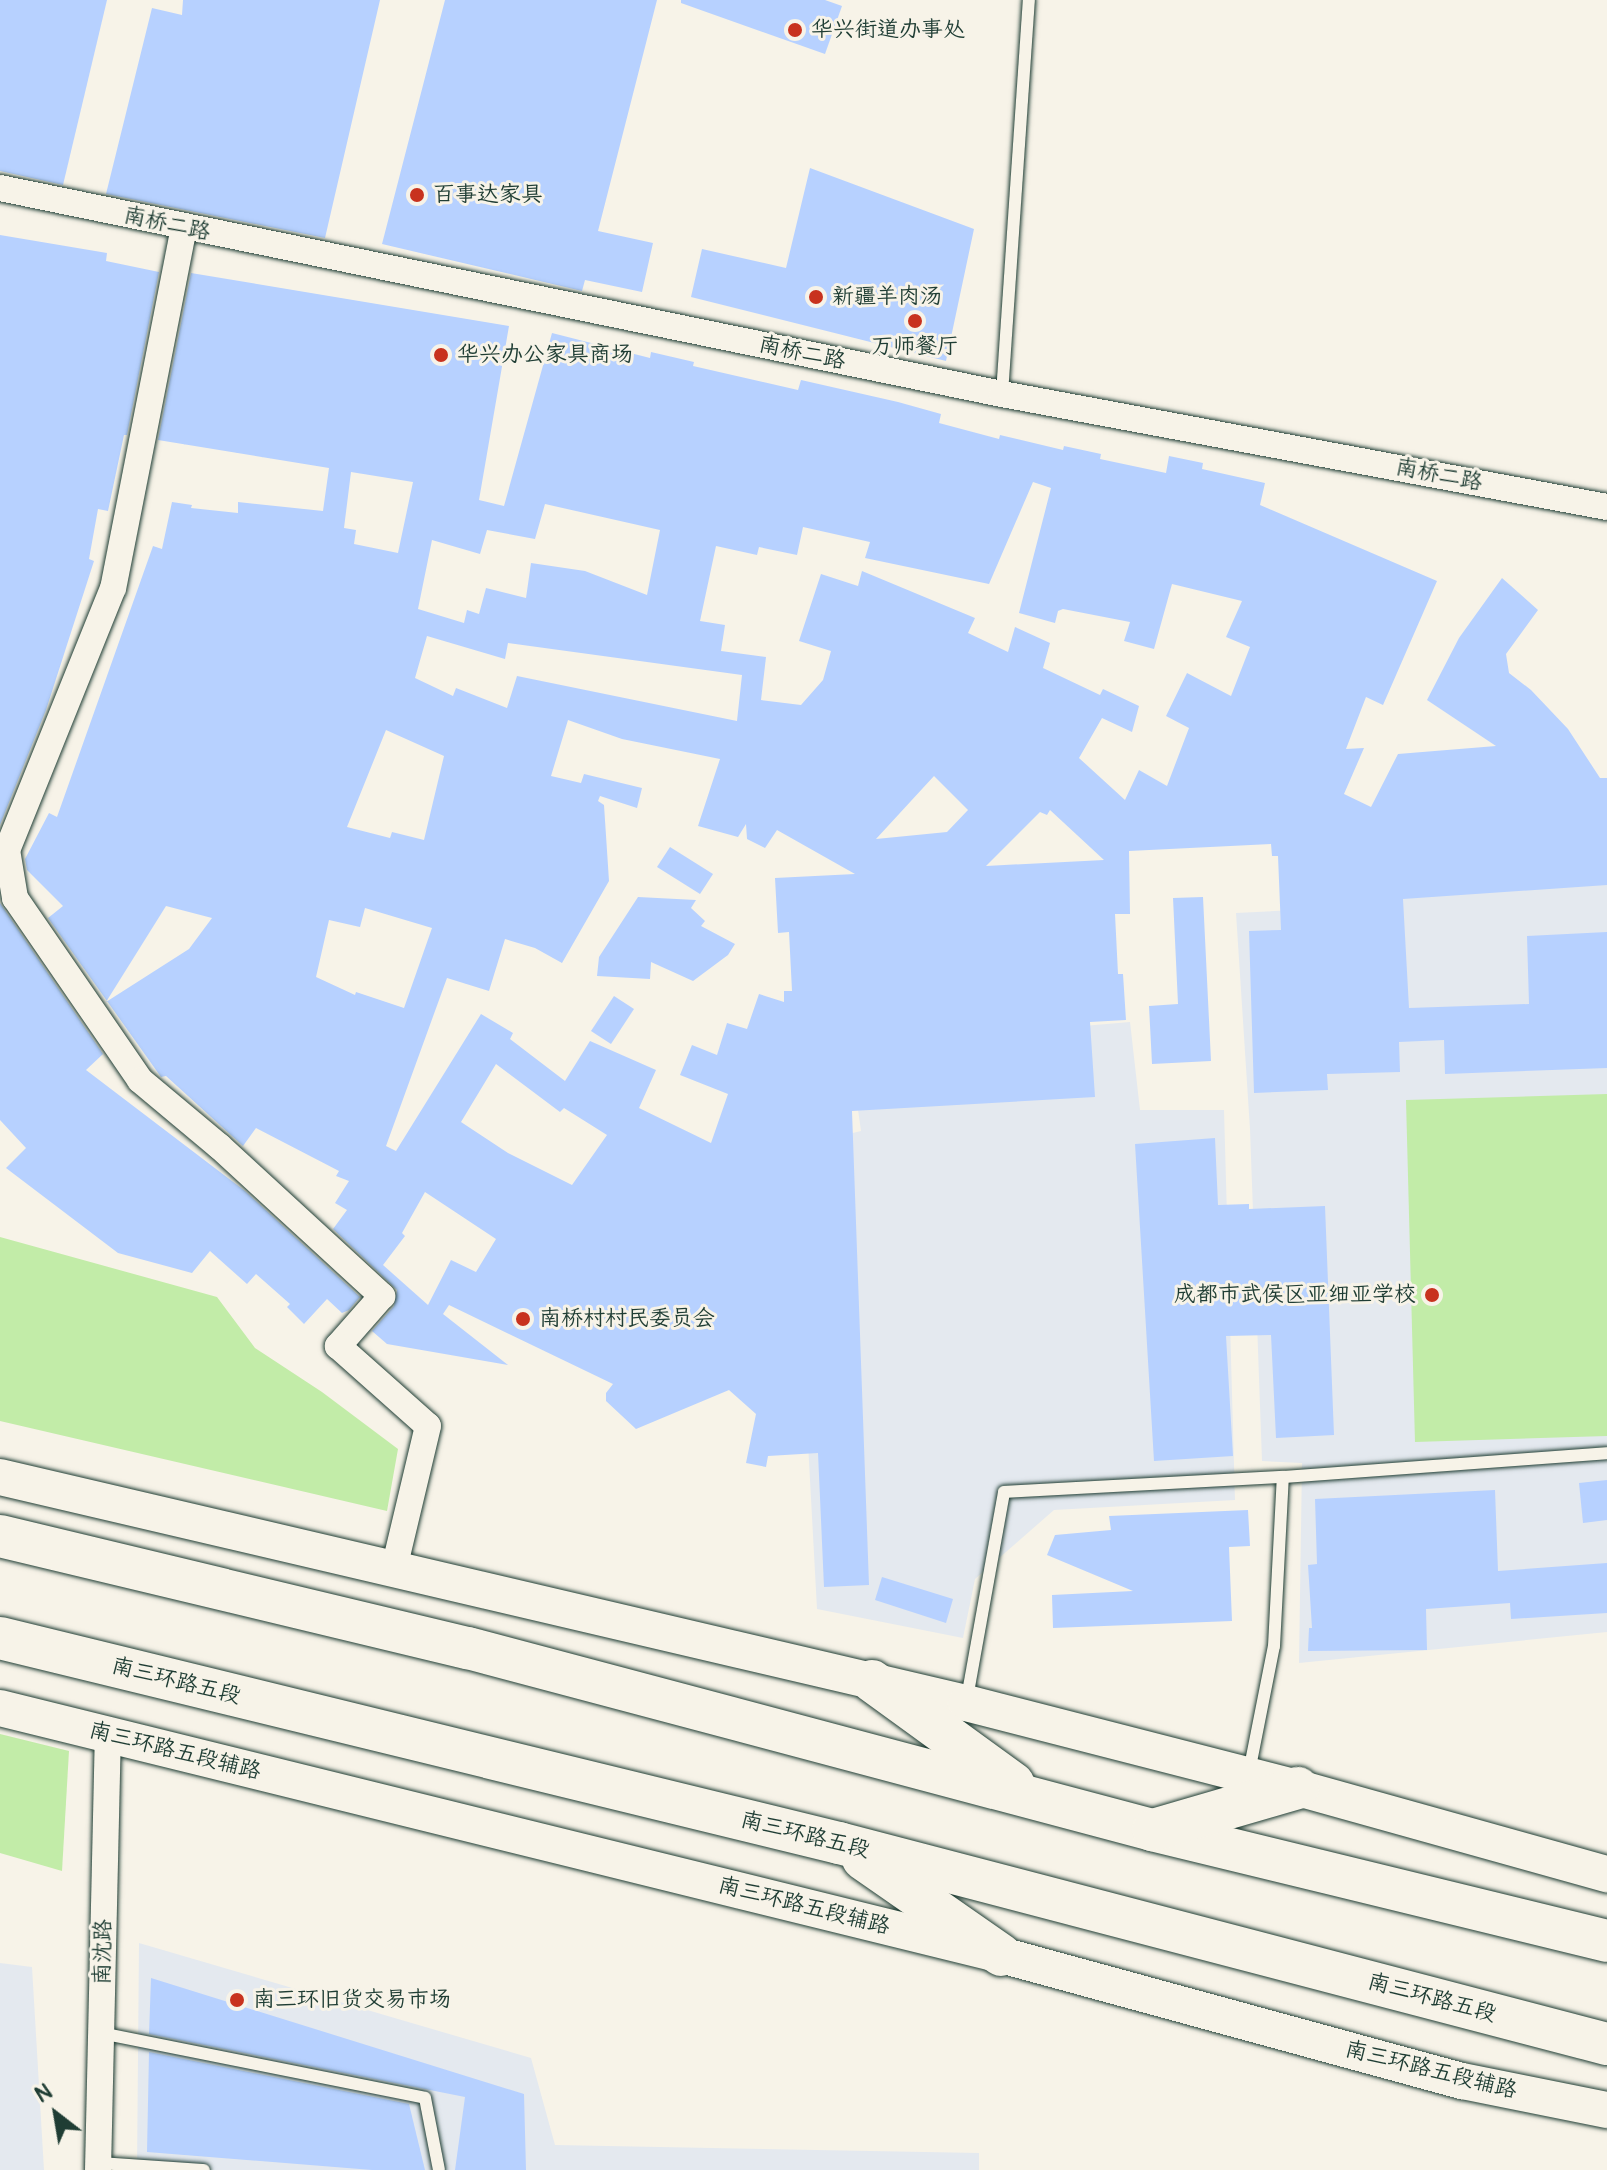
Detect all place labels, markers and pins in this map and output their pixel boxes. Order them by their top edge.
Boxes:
place label: 华兴街道办事处 [811,17,965,43]
marker: 华兴街道办事处 [786,21,804,39]
place label: 百事达家具 [433,182,543,208]
marker: 百事达家具 [408,186,426,204]
place label: 新疆羊肉汤 [832,284,942,310]
marker: 新疆羊肉汤 [807,288,825,306]
marker: 万师餐厅 [906,312,924,330]
place label: 万师餐厅 [871,334,959,360]
place label: 华兴办公家具商场 [457,342,633,368]
marker: 华兴办公家具商场 [432,346,450,364]
place label: 成都市武侯区亚细亚学校 [1174,1282,1416,1308]
marker: 成都市武侯区亚细亚学校 [1423,1286,1441,1304]
place label: 南桥村村民委员会 [539,1306,715,1332]
marker: 南桥村村民委员会 [514,1310,532,1328]
place label: 南三环旧货交易市场 [253,1987,451,2013]
marker: 南三环旧货交易市场 [228,1991,246,2009]

